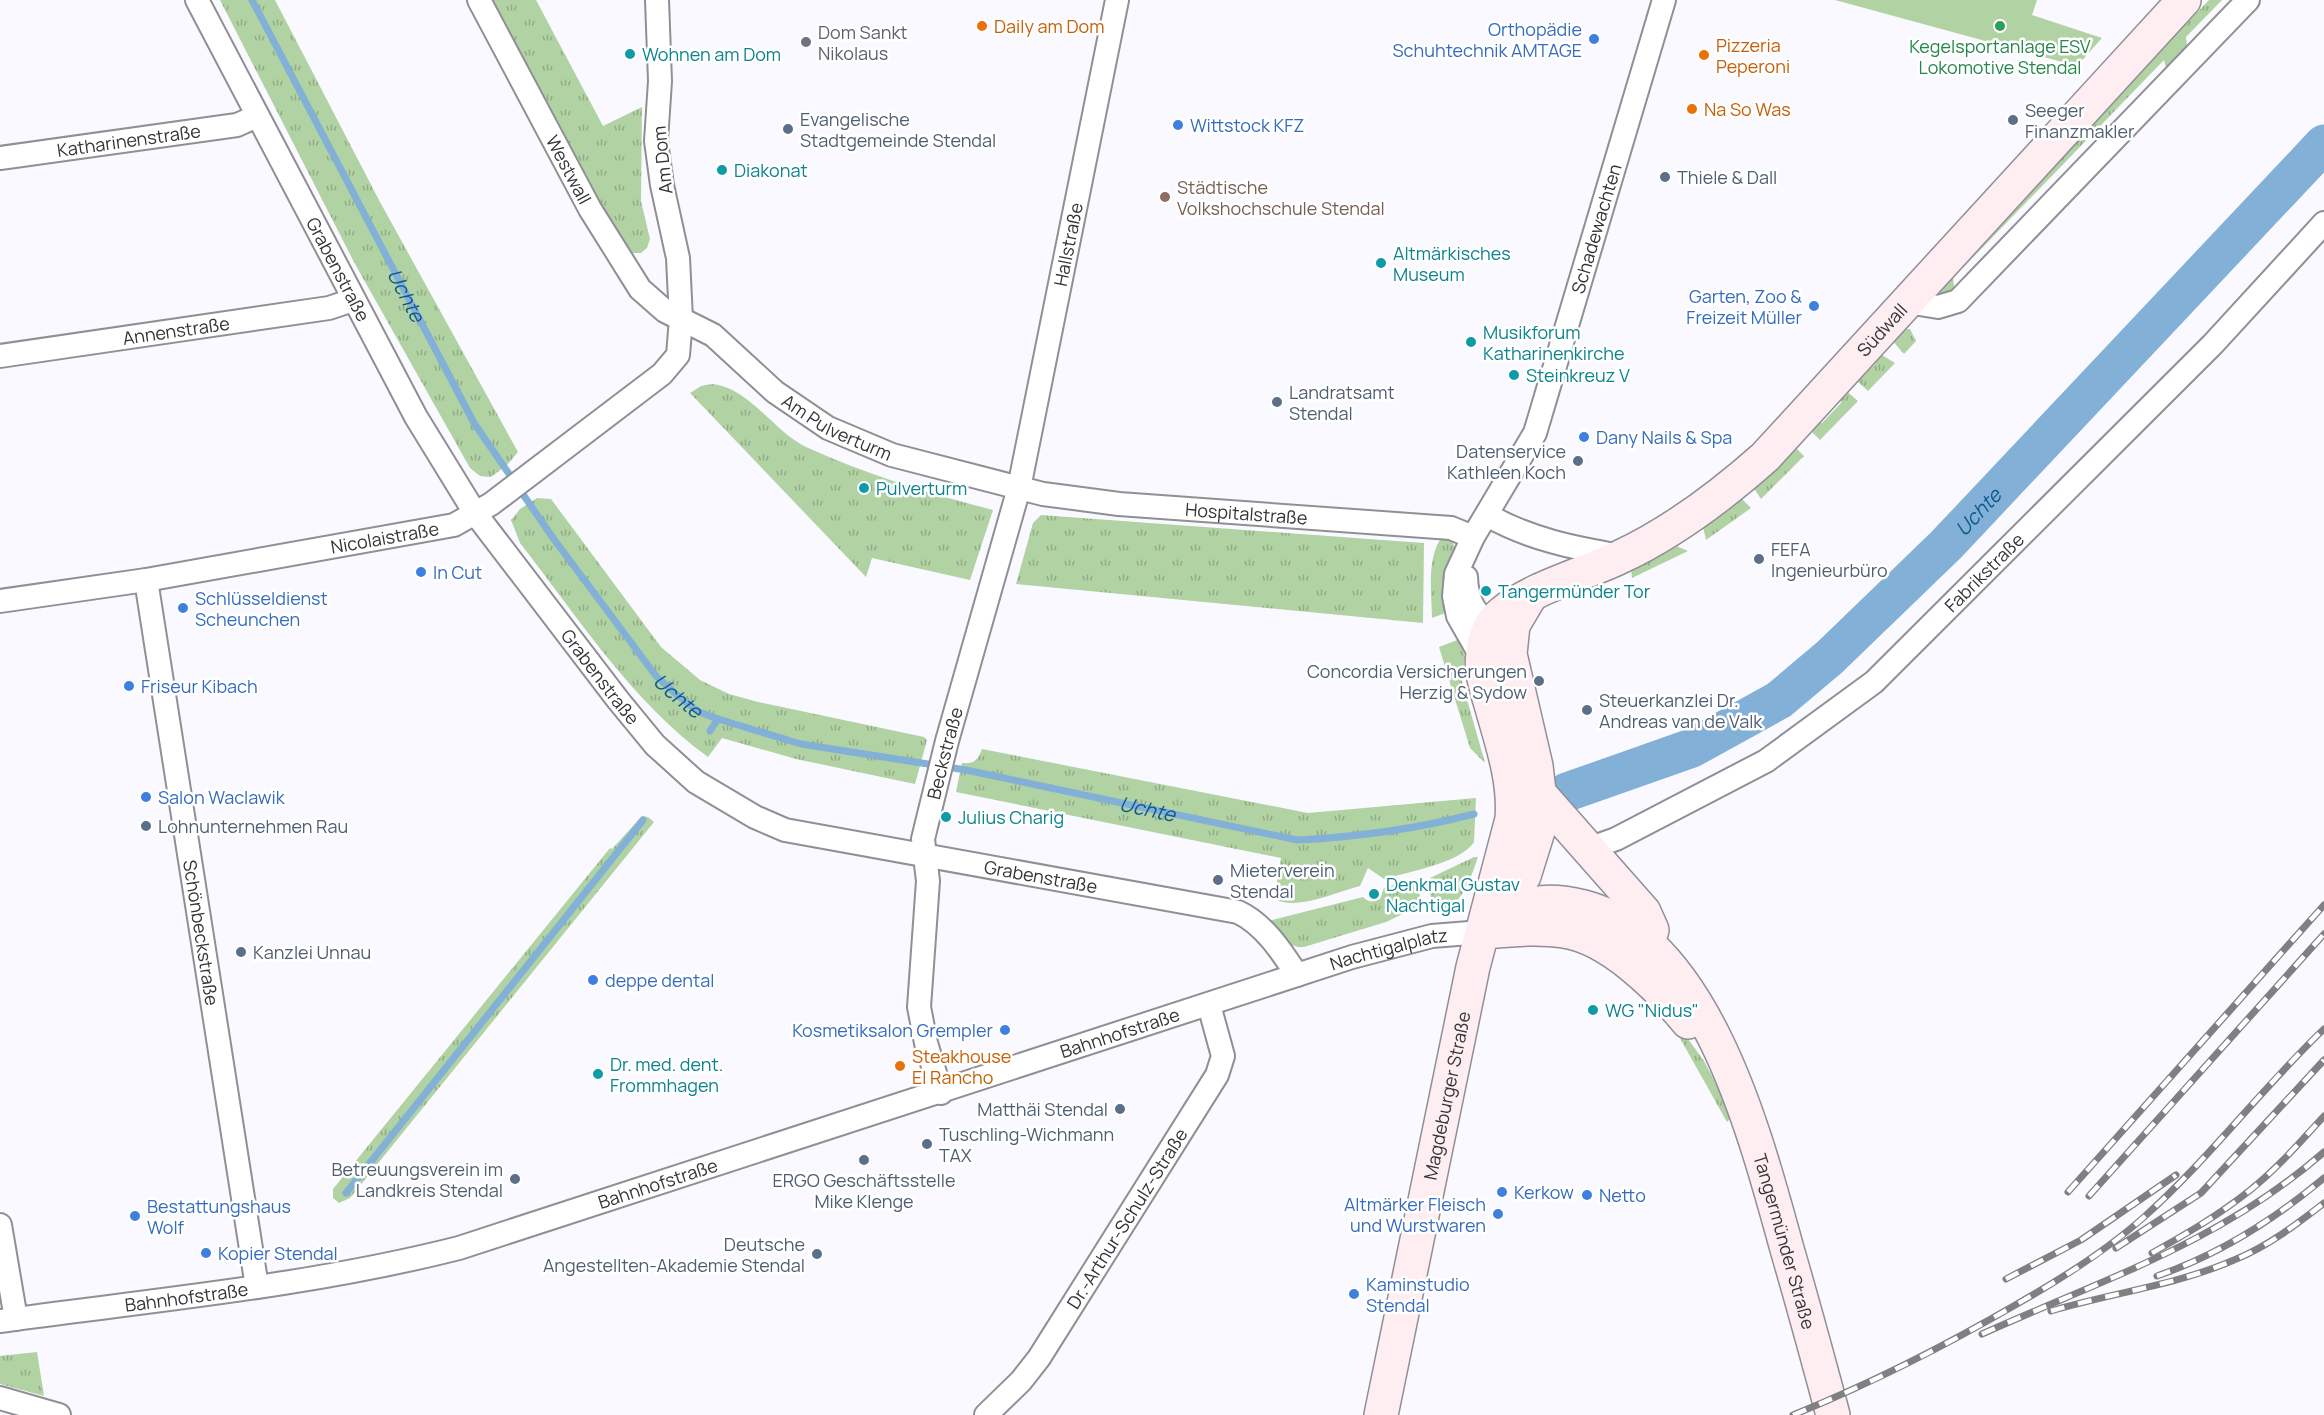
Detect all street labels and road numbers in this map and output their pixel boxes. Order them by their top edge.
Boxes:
street label: Katharinenstraße [55,118,202,162]
street label: Am Dom [646,125,678,195]
street label: Westwall [541,131,597,208]
street label: Schadewachten [1565,161,1627,296]
street label: Hallstraße [1048,200,1088,288]
street label: Grabenstraße [301,213,376,325]
street label: Südwall [1851,298,1912,361]
street label: Annenstraße [121,311,231,350]
street label: Am Pulverturm [777,388,896,466]
street label: Hospitalstraße [1184,497,1308,530]
street label: Nicolaistraße [329,516,441,559]
street label: Fabrikstraße [1939,527,2029,617]
street label: Grabenstraße [556,624,645,729]
street label: Beckstraße [921,704,968,802]
street label: Grabenstraße [982,854,1099,898]
street label: Schönbeckstraße [178,858,225,1007]
street label: Nachtigalplatz [1327,923,1448,975]
street label: Bahnhofstraße [1057,1002,1183,1063]
street label: Magdeburger Straße [1418,1009,1476,1182]
street label: Dr.-Arthur-Schulz-Straße [1061,1123,1193,1313]
street label: Tangermünder Straße [1748,1151,1821,1332]
street label: Bahnhofstraße [595,1153,720,1214]
street label: Bahnhofstraße [123,1277,250,1317]

